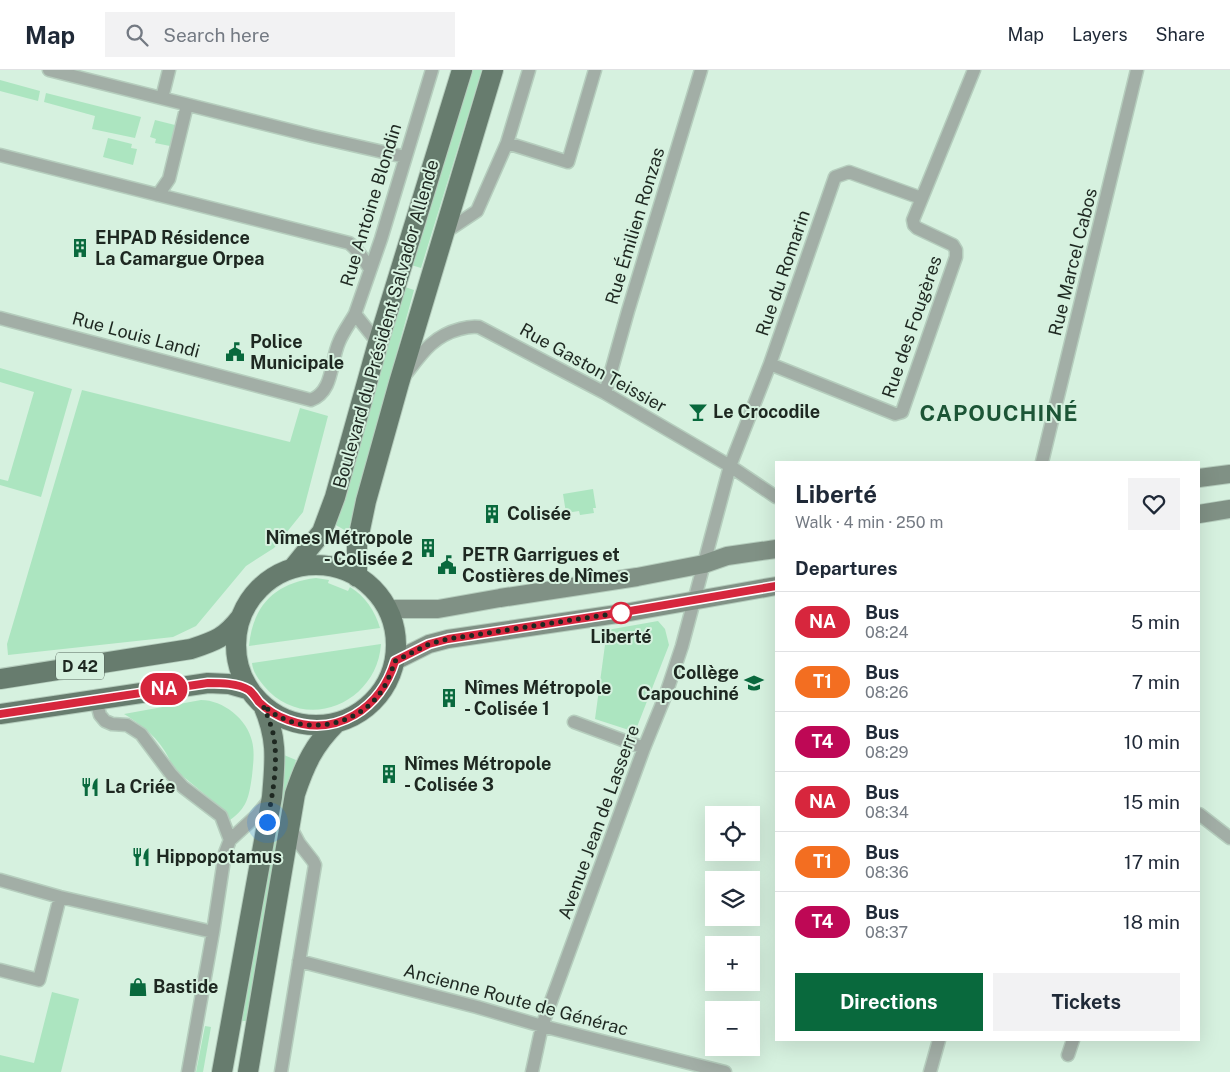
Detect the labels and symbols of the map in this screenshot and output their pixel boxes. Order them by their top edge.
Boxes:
street label: Rue Antoine Blondin [336,121,405,289]
street label: Rue Émilien Ronzas [600,145,668,307]
street label: Boulevard du Président Salvador Allende [328,157,443,491]
street label: Rue Marcel Cabos [1044,186,1101,338]
street label: Rue du Romarin [751,207,814,339]
place label: EHPAD Résidence La Camargue Orpea [95,227,264,269]
building icon: EHPAD Résidence La Camargue Orpea [69,237,91,259]
street label: Rue des Fougères [877,253,946,401]
street label: Rue Louis Landi [70,307,202,362]
street label: Rue Gaston Teissier [516,318,670,417]
place label: Police Municipale [250,331,344,373]
public building icon: Police Municipale [224,341,246,363]
district label: CAPOUCHINÉ [920,400,1078,426]
bar icon: Le Crocodile [687,401,709,423]
place label: Le Crocodile [713,401,820,422]
building icon: Colisée [481,503,503,525]
place label: Colisée [507,503,571,524]
place label: Nîmes Métropole - Colisée 2 [266,527,413,569]
building icon: Nîmes Métropole - Colisée 2 [417,537,439,559]
place label: PETR Garrigues et Costières de Nîmes [462,544,629,586]
public building icon: PETR Garrigues et Costières de Nîmes [436,554,458,576]
marker: Liberté [610,602,632,624]
place label: Liberté [590,626,652,647]
road number: D 42 [56,652,104,680]
place label: Collège Capouchiné [638,662,739,704]
school or university icon: Collège Capouchiné [743,672,765,694]
line badge: NA [142,673,186,705]
place label: Nîmes Métropole - Colisée 1 [464,677,611,719]
building icon: Nîmes Métropole - Colisée 1 [438,687,460,709]
street label: Avenue Jean de Lasserre [554,722,644,922]
place label: Nîmes Métropole - Colisée 3 [404,753,551,795]
building icon: Nîmes Métropole - Colisée 3 [378,763,400,785]
restaurant icon: La Criée [79,776,101,798]
place label: La Criée [105,776,175,797]
your location [255,810,280,835]
restaurant icon: Hippopotamus [130,846,152,868]
place label: Hippopotamus [156,846,282,867]
street label: Ancienne Route de Générac [401,959,631,1040]
shop icon: Bastide [127,976,149,998]
place label: Bastide [153,976,219,997]

